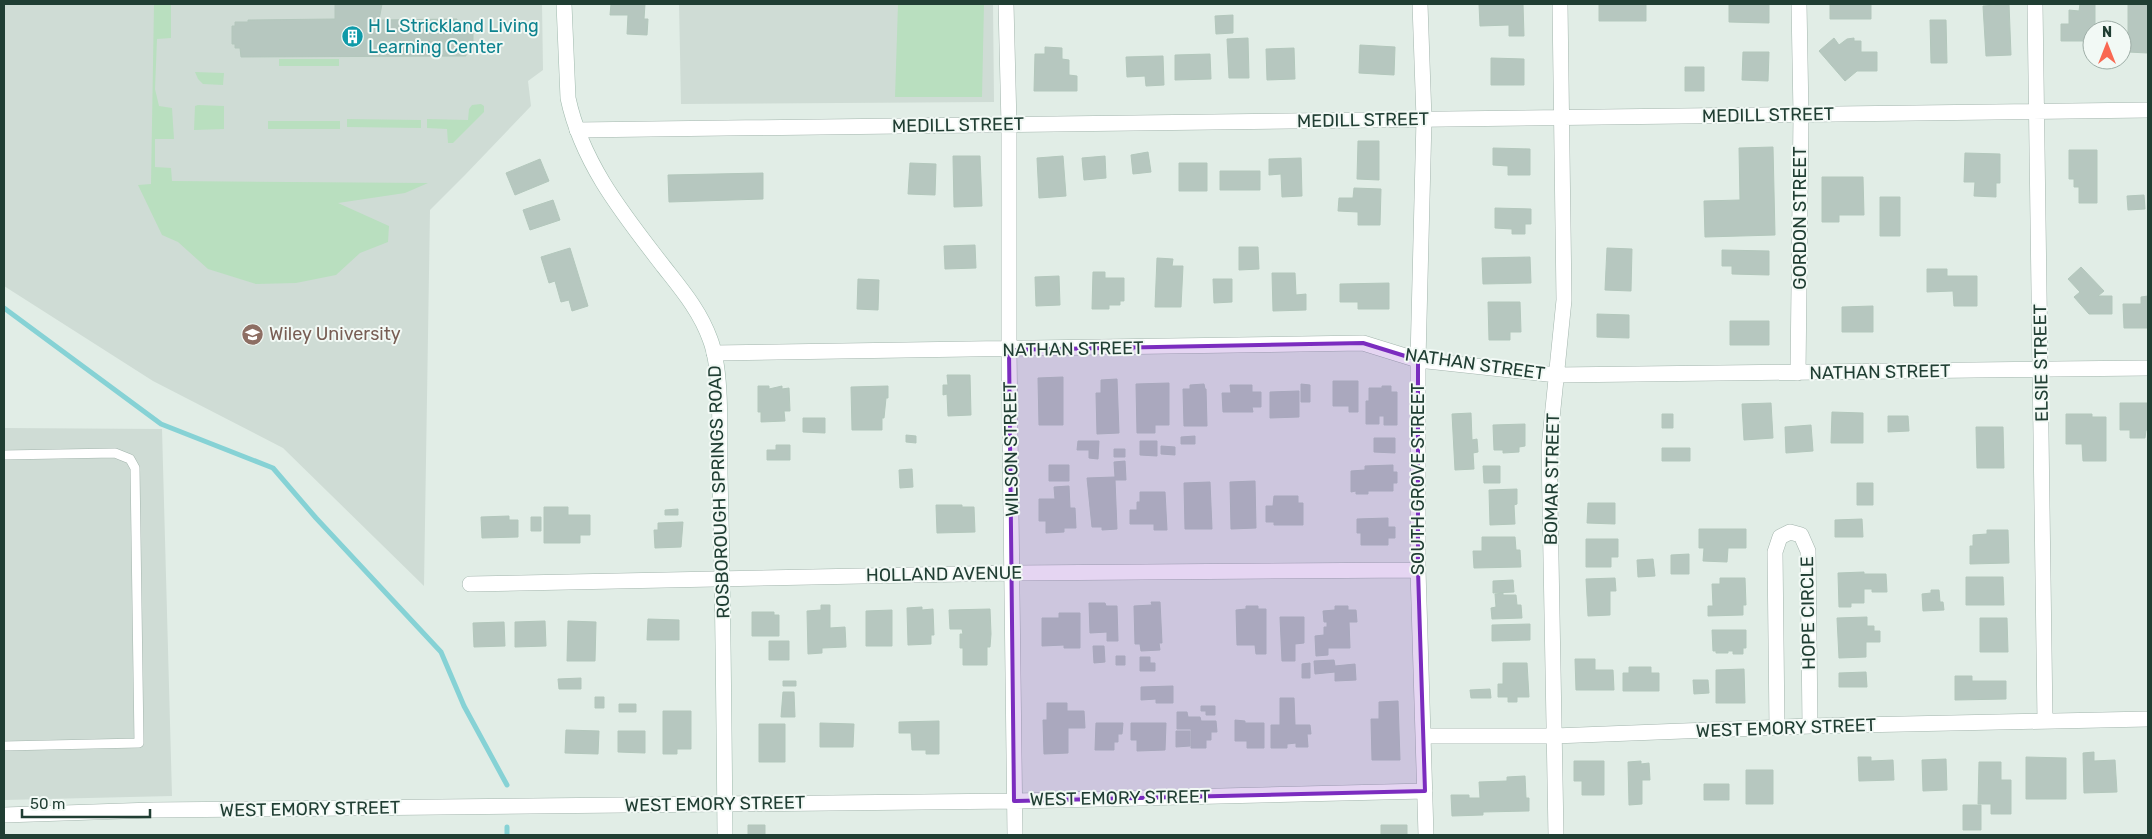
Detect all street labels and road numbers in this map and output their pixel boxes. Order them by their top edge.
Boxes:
street label: MEDILL STREET [1702,103,1834,127]
street label: MEDILL STREET [1297,108,1429,132]
street label: MEDILL STREET [892,113,1024,137]
street label: GORDON STREET [1789,146,1811,290]
street label: ELSIE STREET [2029,304,2053,422]
street label: NATHAN STREET [1002,337,1144,361]
street label: NATHAN STREET [1404,343,1546,385]
street label: NATHAN STREET [1809,360,1951,384]
street label: ROSBOROUGH SPRINGS ROAD [704,365,734,619]
street label: WILSON STREET [999,381,1023,517]
street label: SOUTH GROVE STREET [1407,383,1429,575]
street label: BOMAR STREET [1540,413,1564,545]
street label: HOPE CIRCLE [1796,556,1820,670]
street label: HOLLAND AVENUE [866,562,1022,586]
street label: WEST EMORY STREET [1695,714,1877,742]
street label: WEST EMORY STREET [1030,785,1210,811]
street label: WEST EMORY STREET [625,791,805,817]
street label: WEST EMORY STREET [220,796,400,822]

